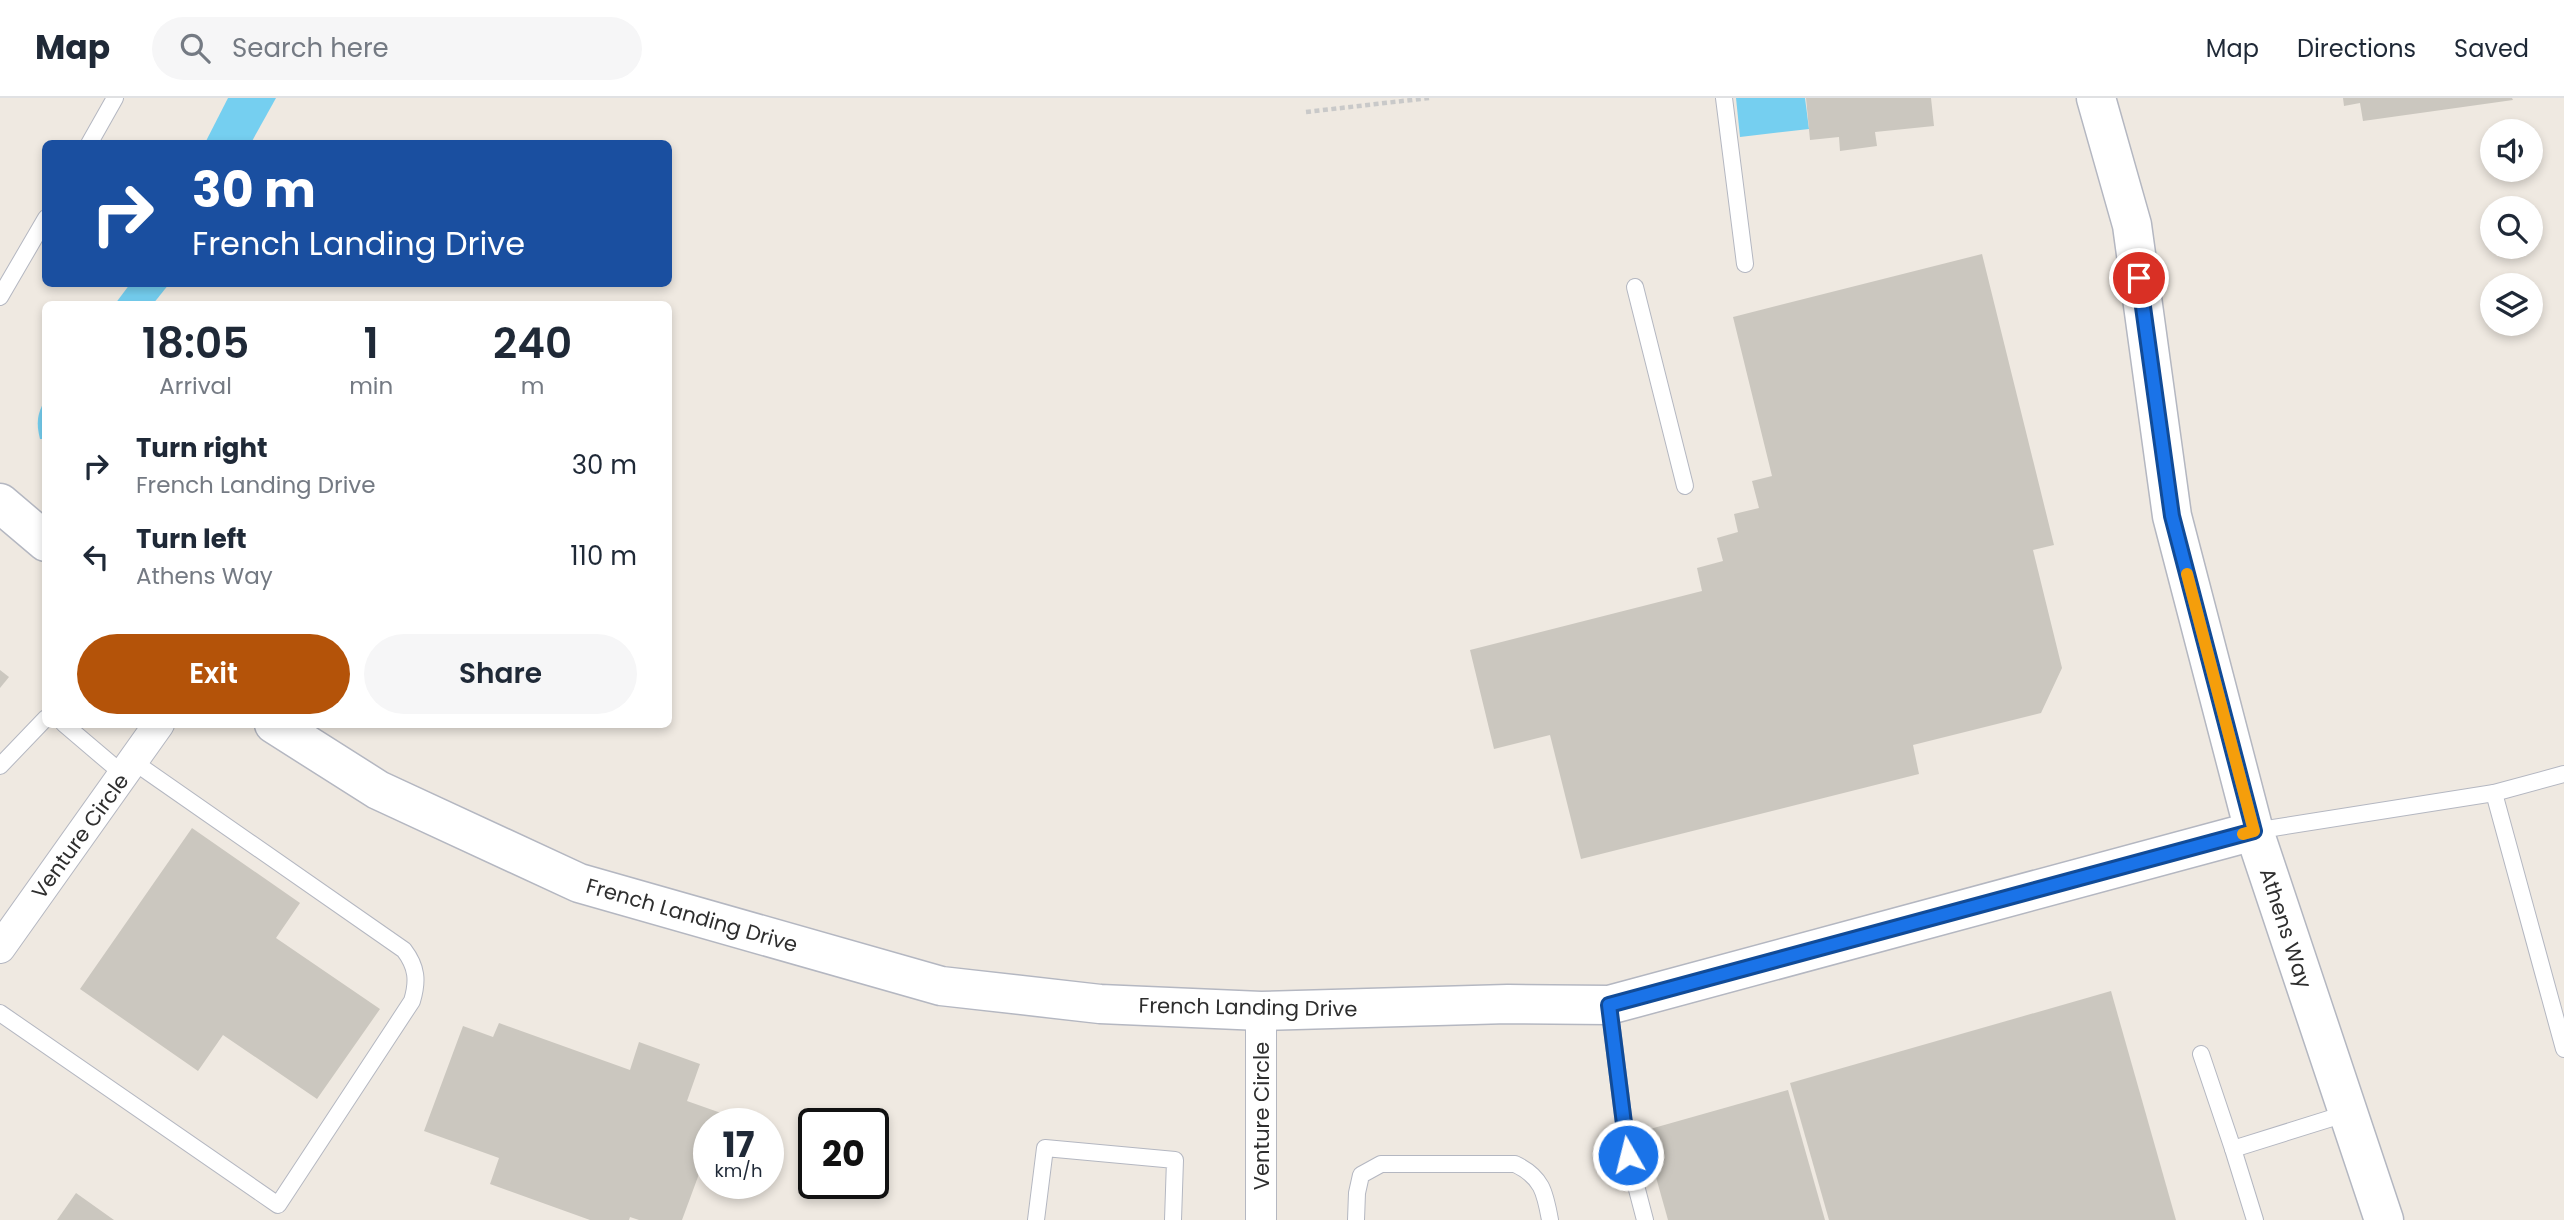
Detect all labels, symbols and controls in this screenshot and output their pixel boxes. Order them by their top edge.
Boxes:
search box [152,17,642,80]
text: Map [35,24,110,71]
icon: search [176,29,214,67]
text: Search here [232,30,389,66]
text: Map [2206,32,2259,65]
text: Directions [2297,32,2416,65]
text: Saved [2454,32,2529,65]
map controls [2480,119,2543,336]
button: sound [2480,119,2543,182]
text: 30 m [192,156,316,224]
icon: right [77,168,168,259]
button: search [2480,196,2543,259]
text: French Landing Drive [192,221,525,266]
pin [2109,248,2169,308]
icon: arrive [2120,259,2158,297]
button: layers [2480,273,2543,336]
text: 18:05 [142,314,249,373]
text: 1 [364,314,379,373]
text: 240 [493,314,572,373]
text: Arrival [159,370,232,402]
text: min [349,370,393,402]
text: m [521,370,544,402]
text: Turn right [136,430,268,466]
icon: right [77,447,115,485]
text: 30 m [572,447,637,483]
text: French Landing Drive [136,469,375,501]
text: Turn left [136,521,247,557]
icon: left [77,538,115,576]
text: 110 m [570,538,637,574]
text: Athens Way [136,560,273,592]
button: Exit [77,634,350,714]
button: Share [364,634,637,714]
street label: Venture Circle [25,767,135,905]
street label: Athens Way [2253,864,2319,992]
street label: French Landing Drive [583,871,801,959]
street label: French Landing Drive [1138,991,1358,1023]
street label: Venture Circle [1247,1042,1276,1190]
speed limit sign: 20 [798,1108,889,1199]
position arrow [1591,1118,1665,1192]
text: 17 [723,1120,754,1169]
text: km/h [715,1158,762,1183]

